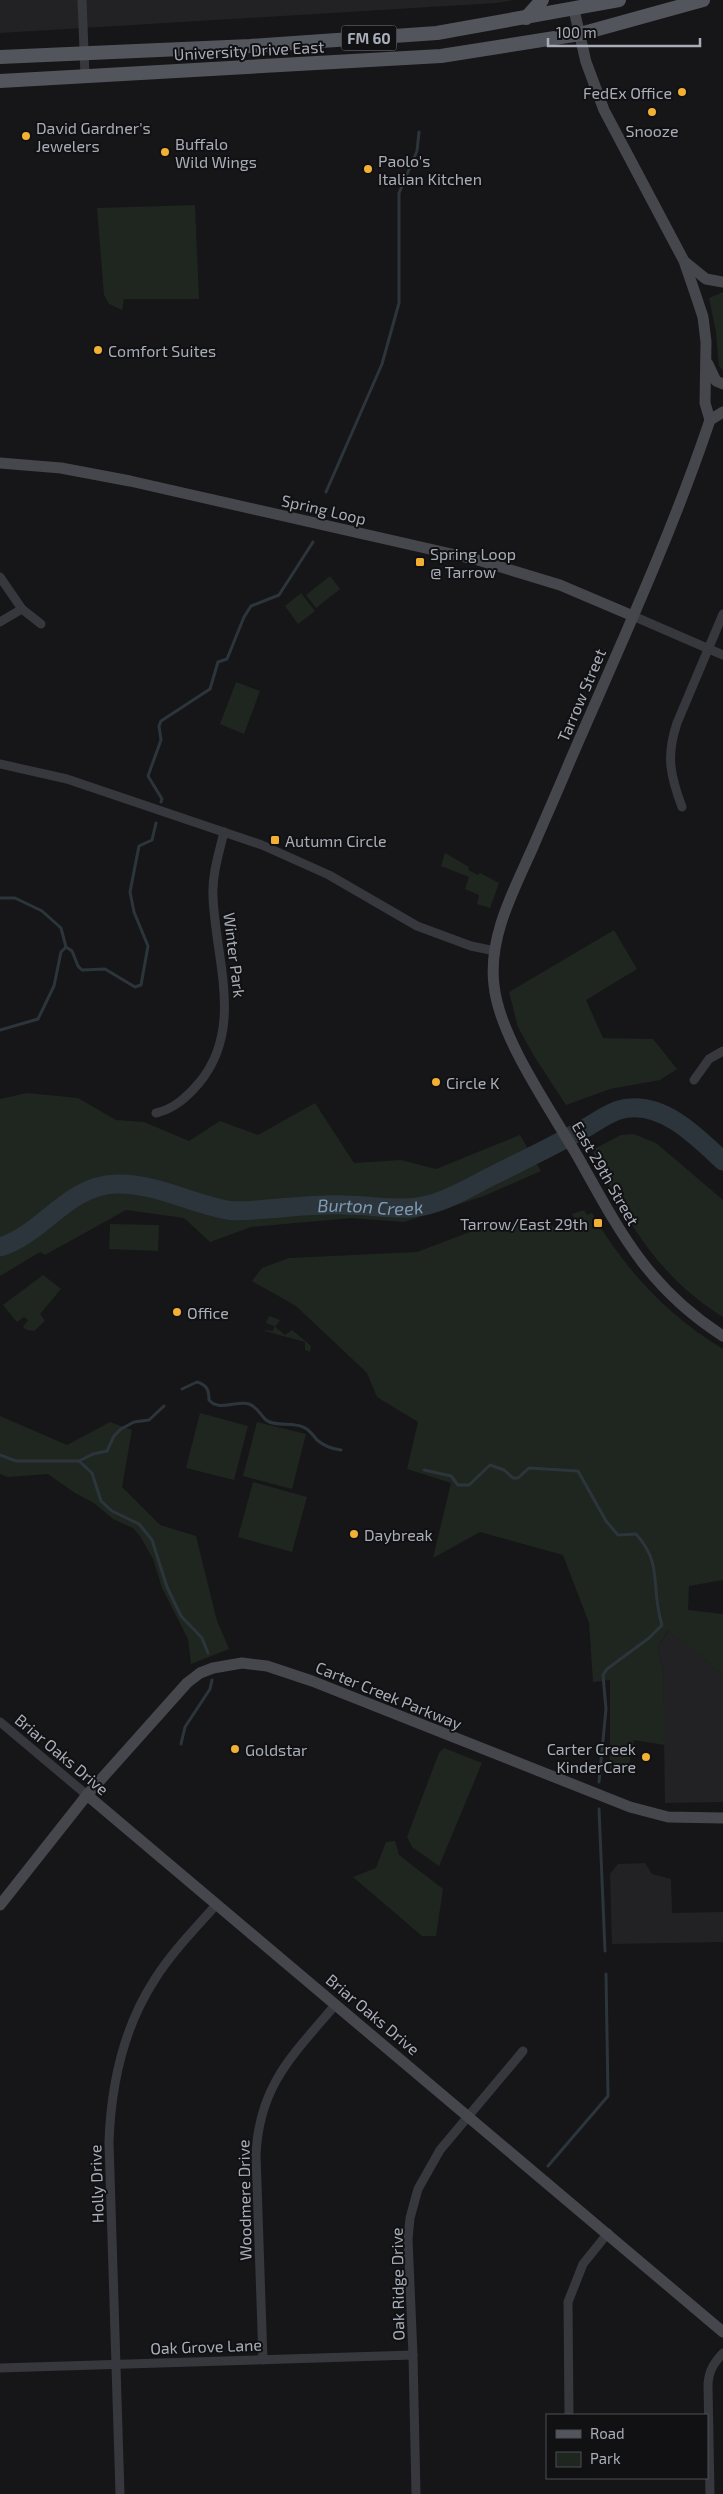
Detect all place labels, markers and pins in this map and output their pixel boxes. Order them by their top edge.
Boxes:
place label: FedEx Office [583,83,672,102]
marker: FedEx Office [676,86,688,98]
marker: Snooze [646,106,658,118]
place label: David Gardner's Jewelers [36,118,151,155]
place label: Snooze [625,121,679,140]
marker: David Gardner's Jewelers [20,130,32,142]
place label: Buffalo Wild Wings [175,134,257,171]
marker: Buffalo Wild Wings [159,146,171,158]
place label: Paolo's Italian Kitchen [378,151,482,188]
marker: Paolo's Italian Kitchen [362,163,374,175]
place label: Comfort Suites [108,341,216,360]
marker: Comfort Suites [92,344,104,356]
place label: Spring Loop @ Tarrow [430,544,516,581]
marker: Spring Loop @ Tarrow [414,556,426,568]
place label: Autumn Circle [285,831,387,850]
marker: Autumn Circle [269,834,281,846]
place label: Circle K [446,1073,500,1092]
marker: Circle K [430,1076,442,1088]
place label: Tarrow/East 29th [460,1214,588,1233]
marker: Tarrow/East 29th [592,1217,604,1229]
place label: Office [187,1303,229,1322]
marker: Office [171,1306,183,1318]
place label: Daybreak [364,1525,433,1544]
marker: Daybreak [348,1528,360,1540]
place label: Carter Creek KinderCare [547,1739,636,1776]
place label: Goldstar [245,1740,308,1759]
marker: Goldstar [229,1743,241,1755]
marker: Carter Creek KinderCare [640,1751,652,1763]

